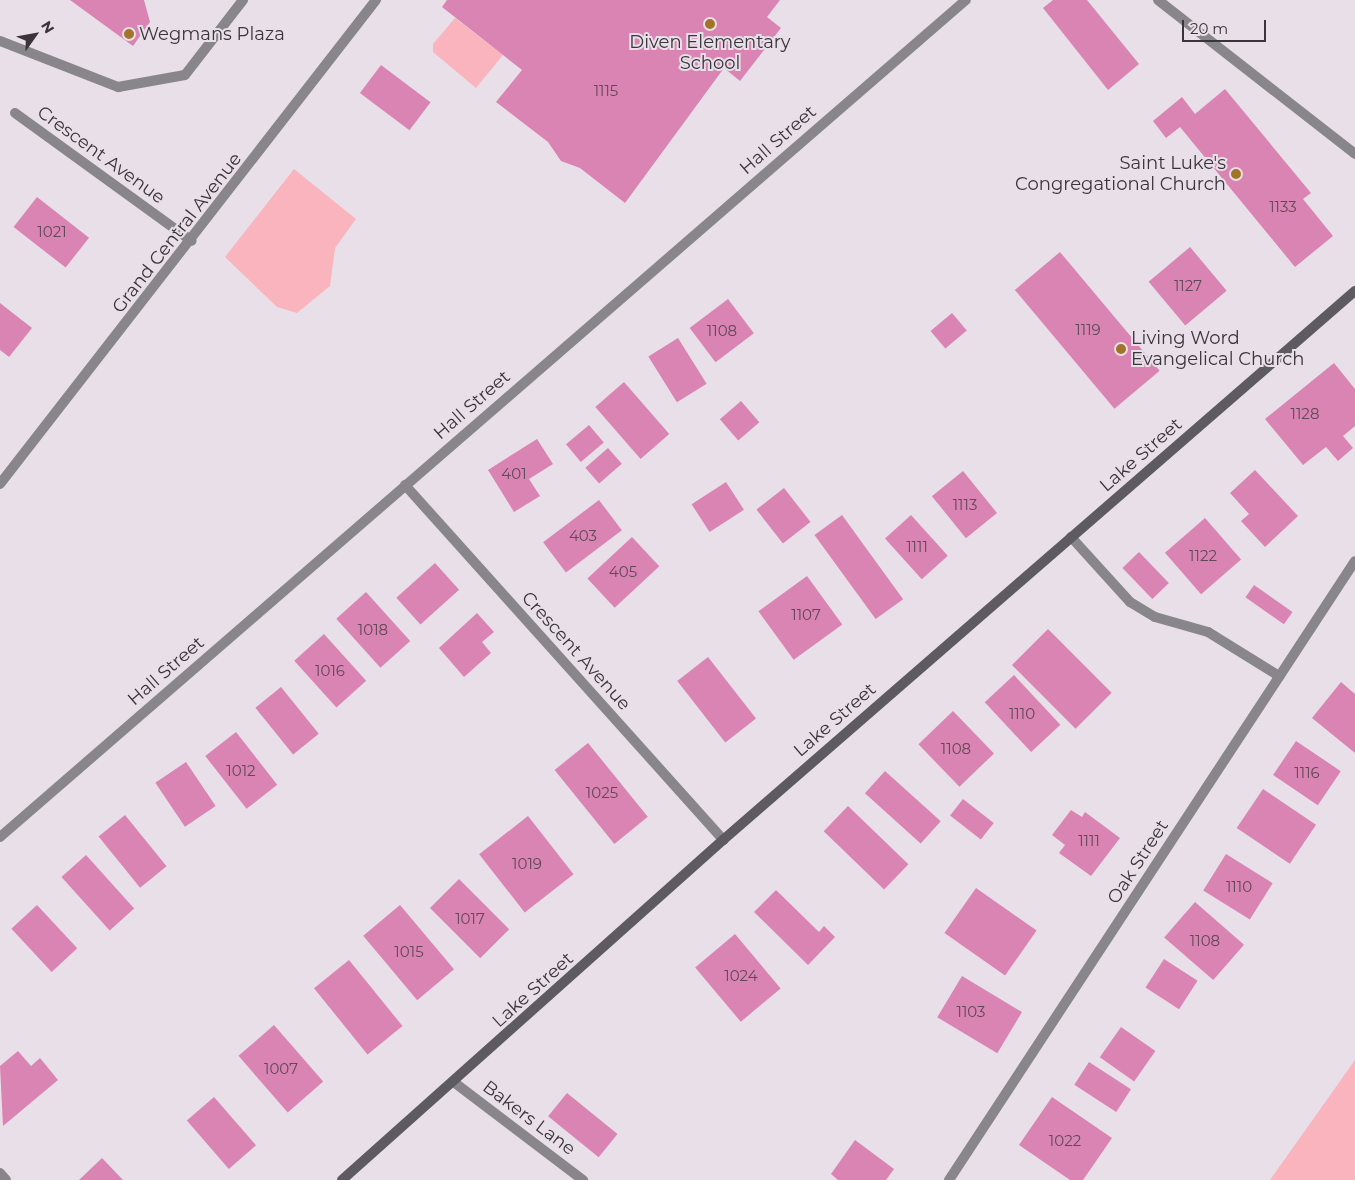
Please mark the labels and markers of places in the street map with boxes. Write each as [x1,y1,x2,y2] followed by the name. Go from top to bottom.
[704,18,716,30] marker: Diven Elementary School
[139,23,285,45] place label: Wegmans Plaza
[123,28,135,40] marker: Wegmans Plaza
[629,32,791,74] place label: Diven Elementary School
[1015,153,1226,195] place label: Saint Luke's Congregational Church
[1230,168,1242,180] marker: Saint Luke's Congregational Church
[1131,328,1304,370] place label: Living Word Evangelical Church
[1115,343,1127,355] marker: Living Word Evangelical Church

